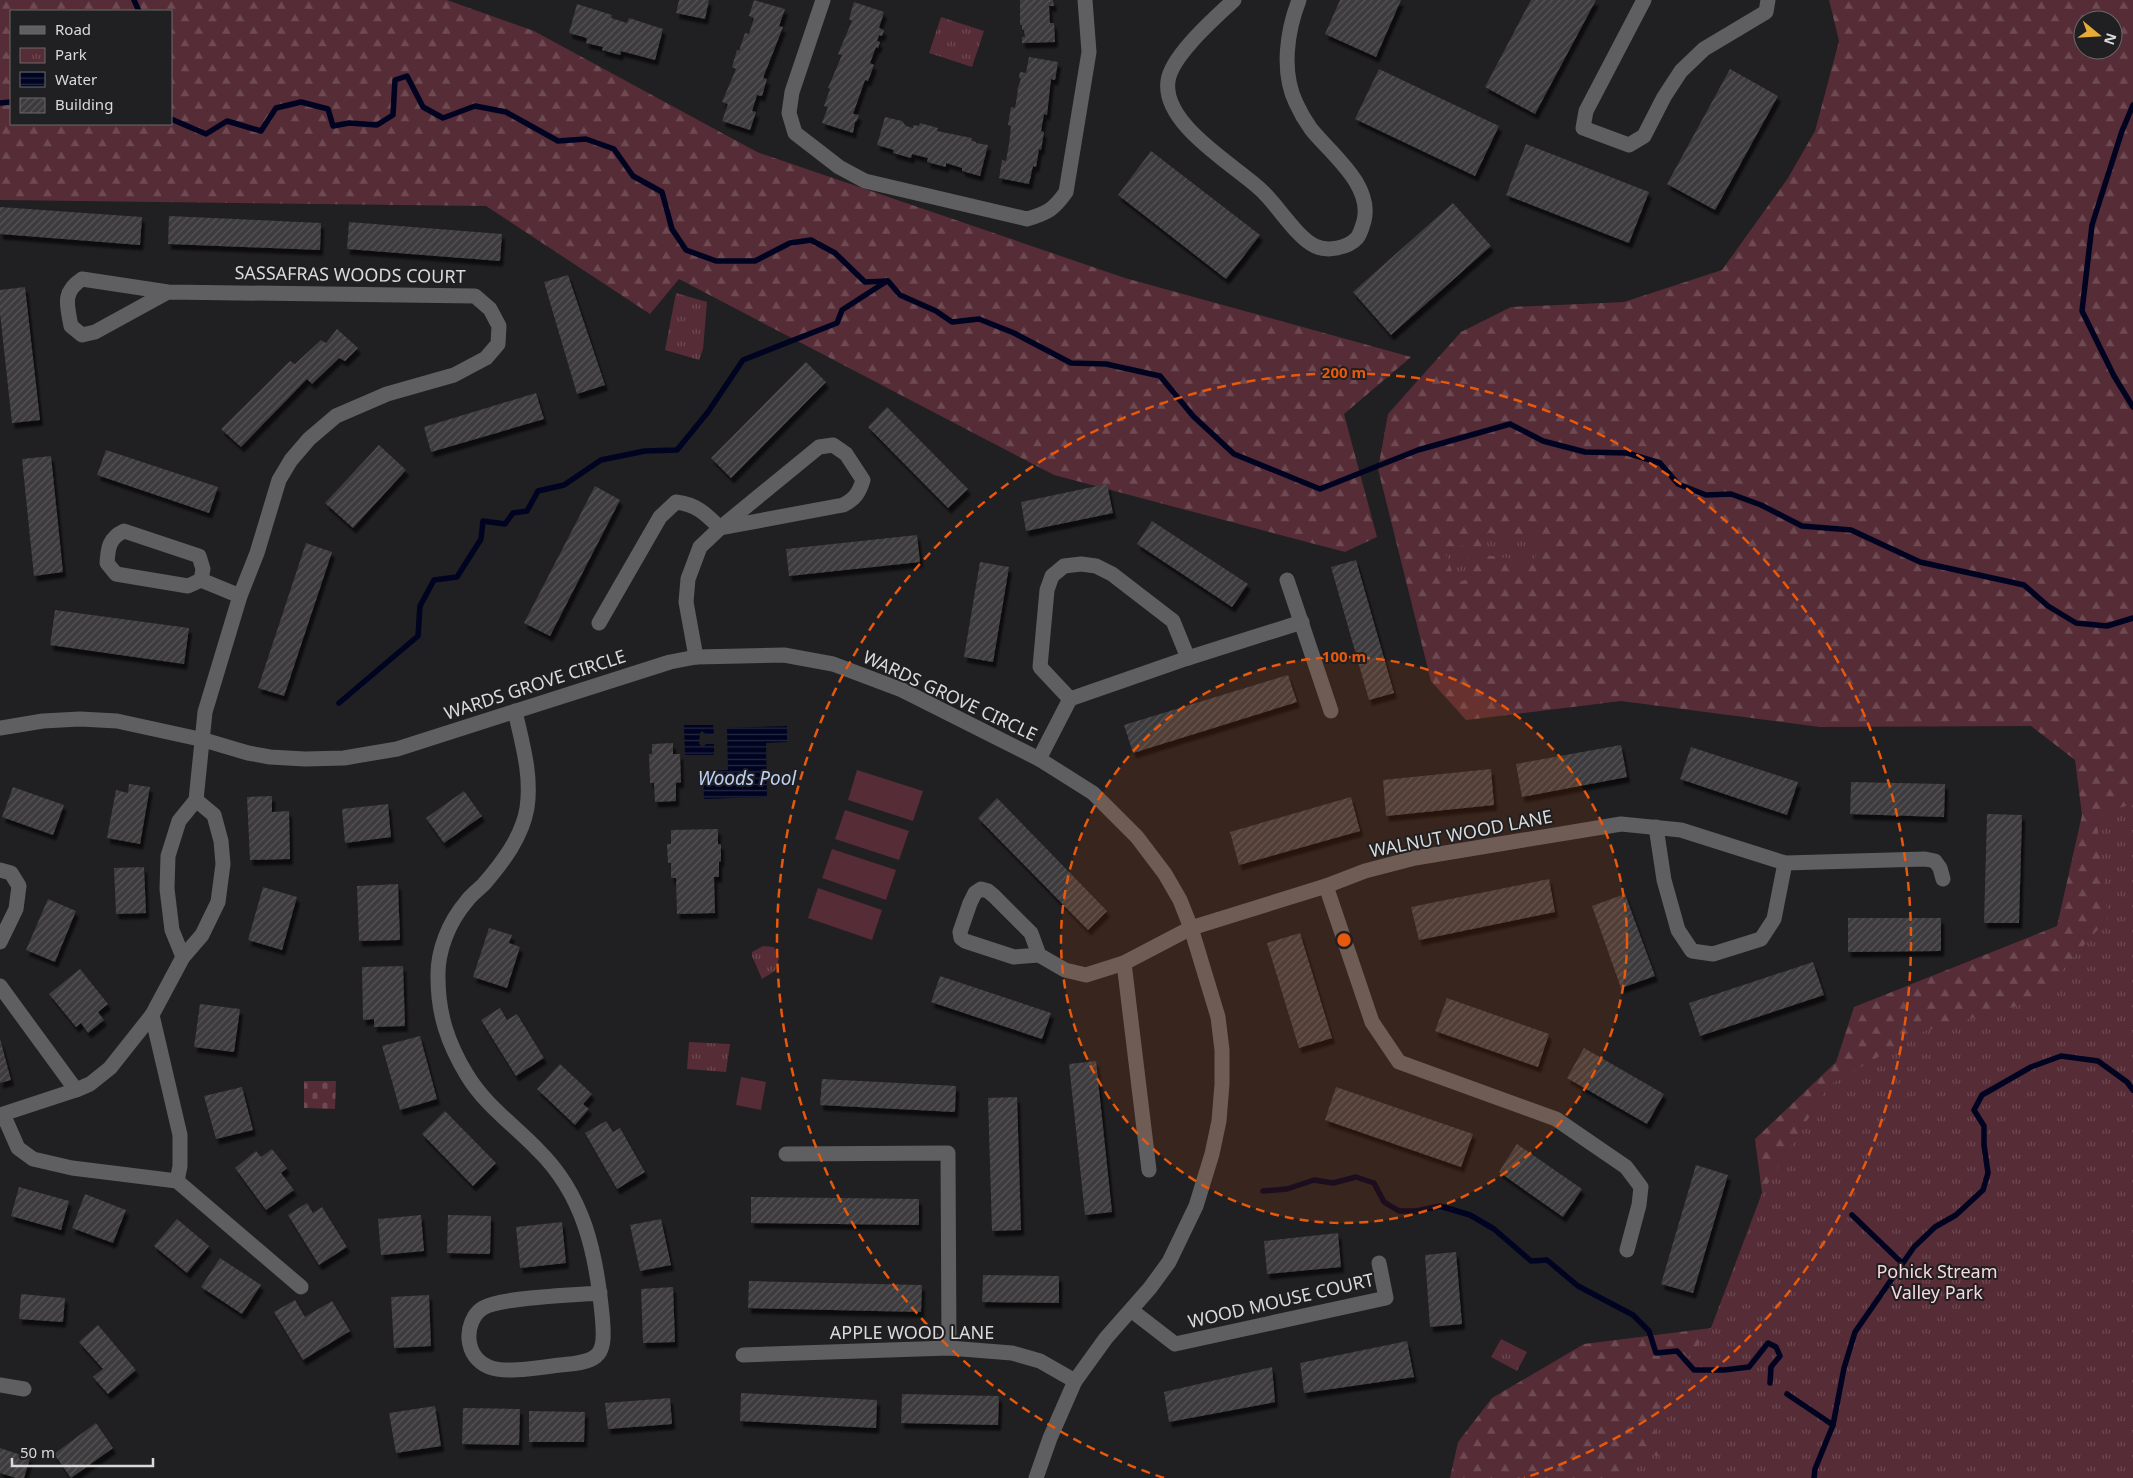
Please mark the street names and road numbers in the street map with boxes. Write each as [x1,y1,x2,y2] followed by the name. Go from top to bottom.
[234,260,466,288] street label: SASSAFRAS WOODS COURT
[441,643,629,725] street label: WARDS GROVE CIRCLE
[859,644,1041,746] street label: WARDS GROVE CIRCLE
[1367,804,1554,863] street label: WALNUT WOOD LANE
[1185,1267,1376,1333] street label: WOOD MOUSE COURT
[830,1320,994,1344] street label: APPLE WOOD LANE

